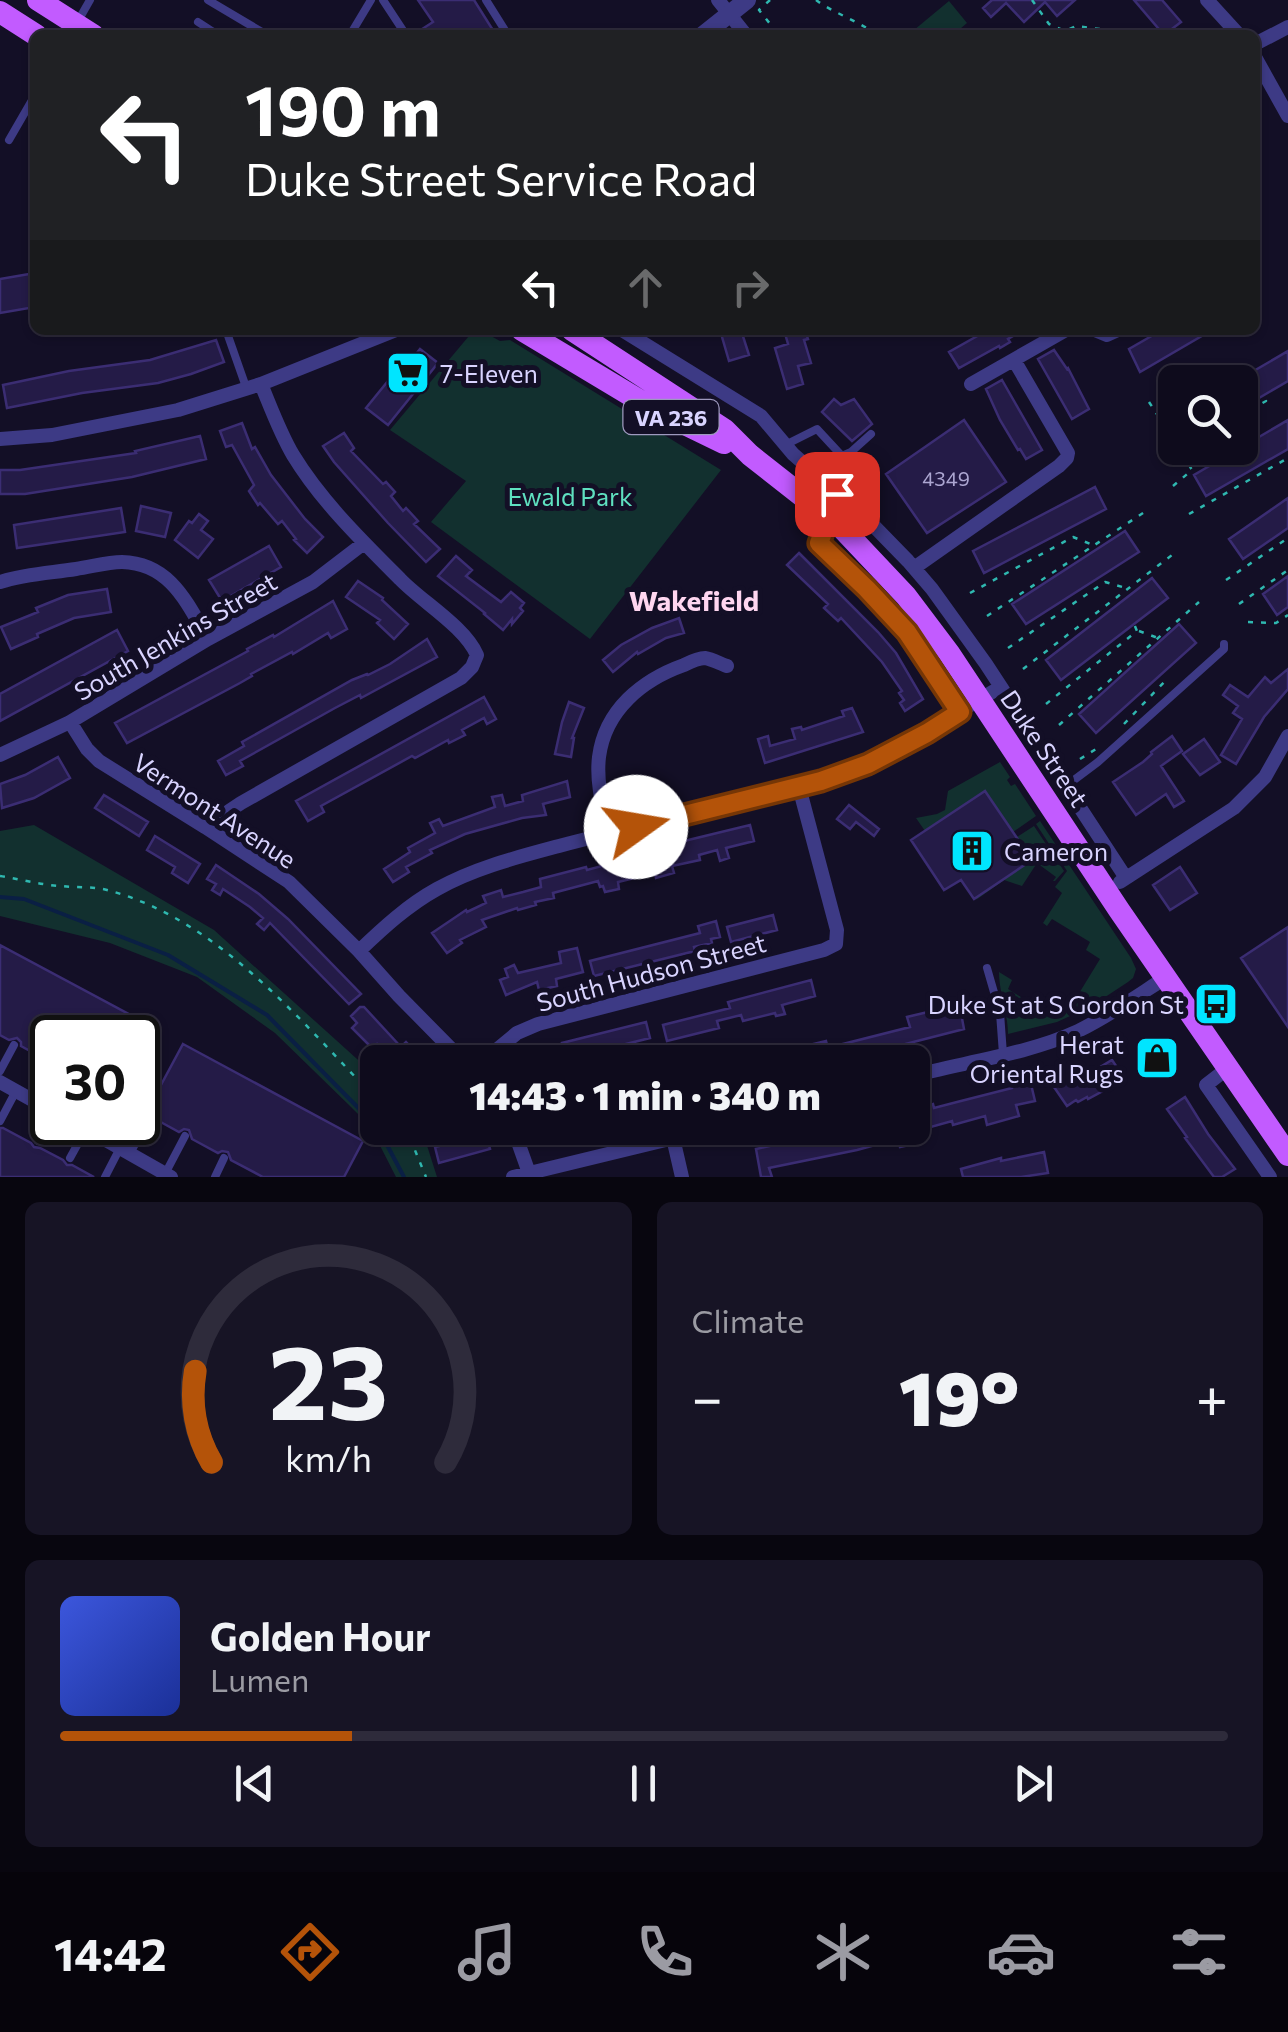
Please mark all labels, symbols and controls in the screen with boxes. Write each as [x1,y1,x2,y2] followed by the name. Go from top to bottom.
[245,65,441,150] text: 190 m
[80,70,210,200] icon: left
[245,150,757,205] text: Duke Street Service Road
[513,260,568,315] icon: left
[618,260,673,315] icon: ahead
[723,260,778,315] icon: right
[385,350,431,396] supermarket icon: 7-Eleven
[440,358,538,388] place label: 7-Eleven
[1158,365,1258,465] map controls
[1158,365,1258,465] button: search
[624,400,718,434] road number: VA 236
[795,452,880,537] pin
[922,466,970,490] house number: 4349
[810,467,865,522] icon: arrive
[507,481,633,511] park label: Ewald Park
[68,566,282,706] street label: South Jenkins Street
[629,583,759,617] district label: Wakefield
[995,684,1095,812] street label: Duke Street
[128,746,302,874] street label: Vermont Avenue
[584,775,688,879] position arrow
[949,828,995,874] building icon: Cameron
[1004,836,1108,866] place label: Cameron
[533,927,769,1017] street label: South Hudson Street
[1193,981,1239,1027] bus stop icon: Duke St at S Gordon St
[928,989,1184,1019] place label: Duke St at S Gordon St
[30,1015,160,1145] speed limit sign: 30
[970,1029,1124,1088] place label: Herat Oriental Rugs
[1134,1035,1180,1081] shop icon: Herat Oriental Rugs
[469,1071,821,1118] text: 14:43 · 1 min · 340 m
[692,1300,804,1340] text: Climate
[268,1314,388,1441] text: 23
[899,1350,1019,1441] text: 19°
[692,1362,723,1429] text: −
[1196,1362,1228,1429] text: +
[285,1436,372,1479] text: km/h
[210,1612,431,1659] text: Golden Hour
[210,1659,309,1699] text: Lumen
[227,1756,282,1811] icon: previous
[616,1756,671,1811] icon: pause
[1006,1756,1061,1811] icon: next
[275,1917,345,1987] icon: directions
[452,1917,522,1987] icon: music
[630,1917,700,1987] icon: phone
[808,1917,878,1987] icon: climate
[986,1917,1056,1987] icon: car
[1164,1917,1234,1987] icon: filters
[54,1925,167,1980] text: 14:42

